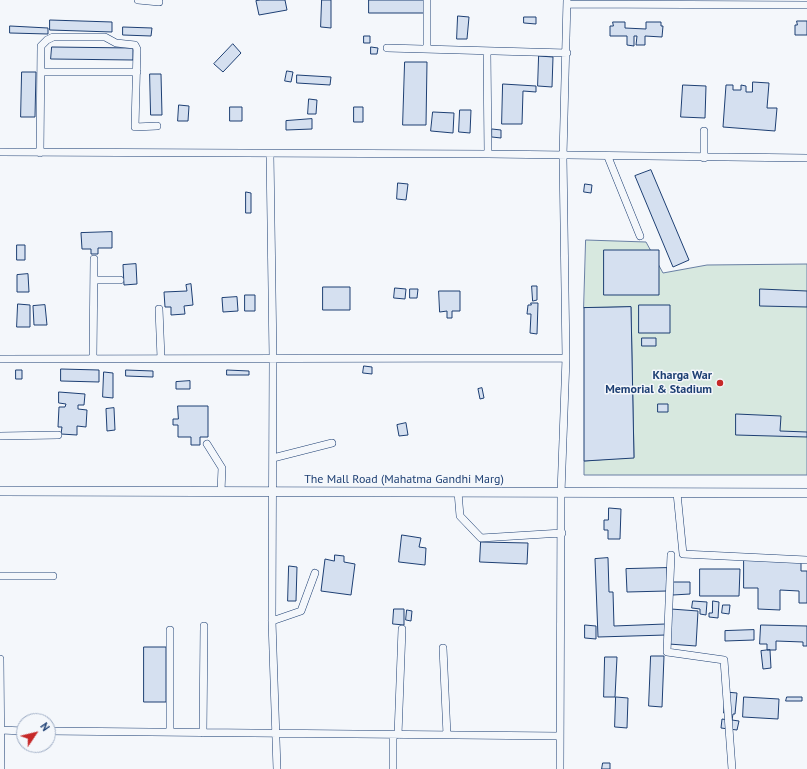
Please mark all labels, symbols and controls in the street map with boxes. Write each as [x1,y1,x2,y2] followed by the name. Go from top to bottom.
[605,369,712,397] place label: Kharga War Memorial & Stadium
[715,378,725,388] marker: Kharga War Memorial & Stadium
[304,473,504,487] street label: The Mall Road (Mahatma Gandhi Marg)
[16,713,56,753] north arrow
[37,720,53,734] text: N

